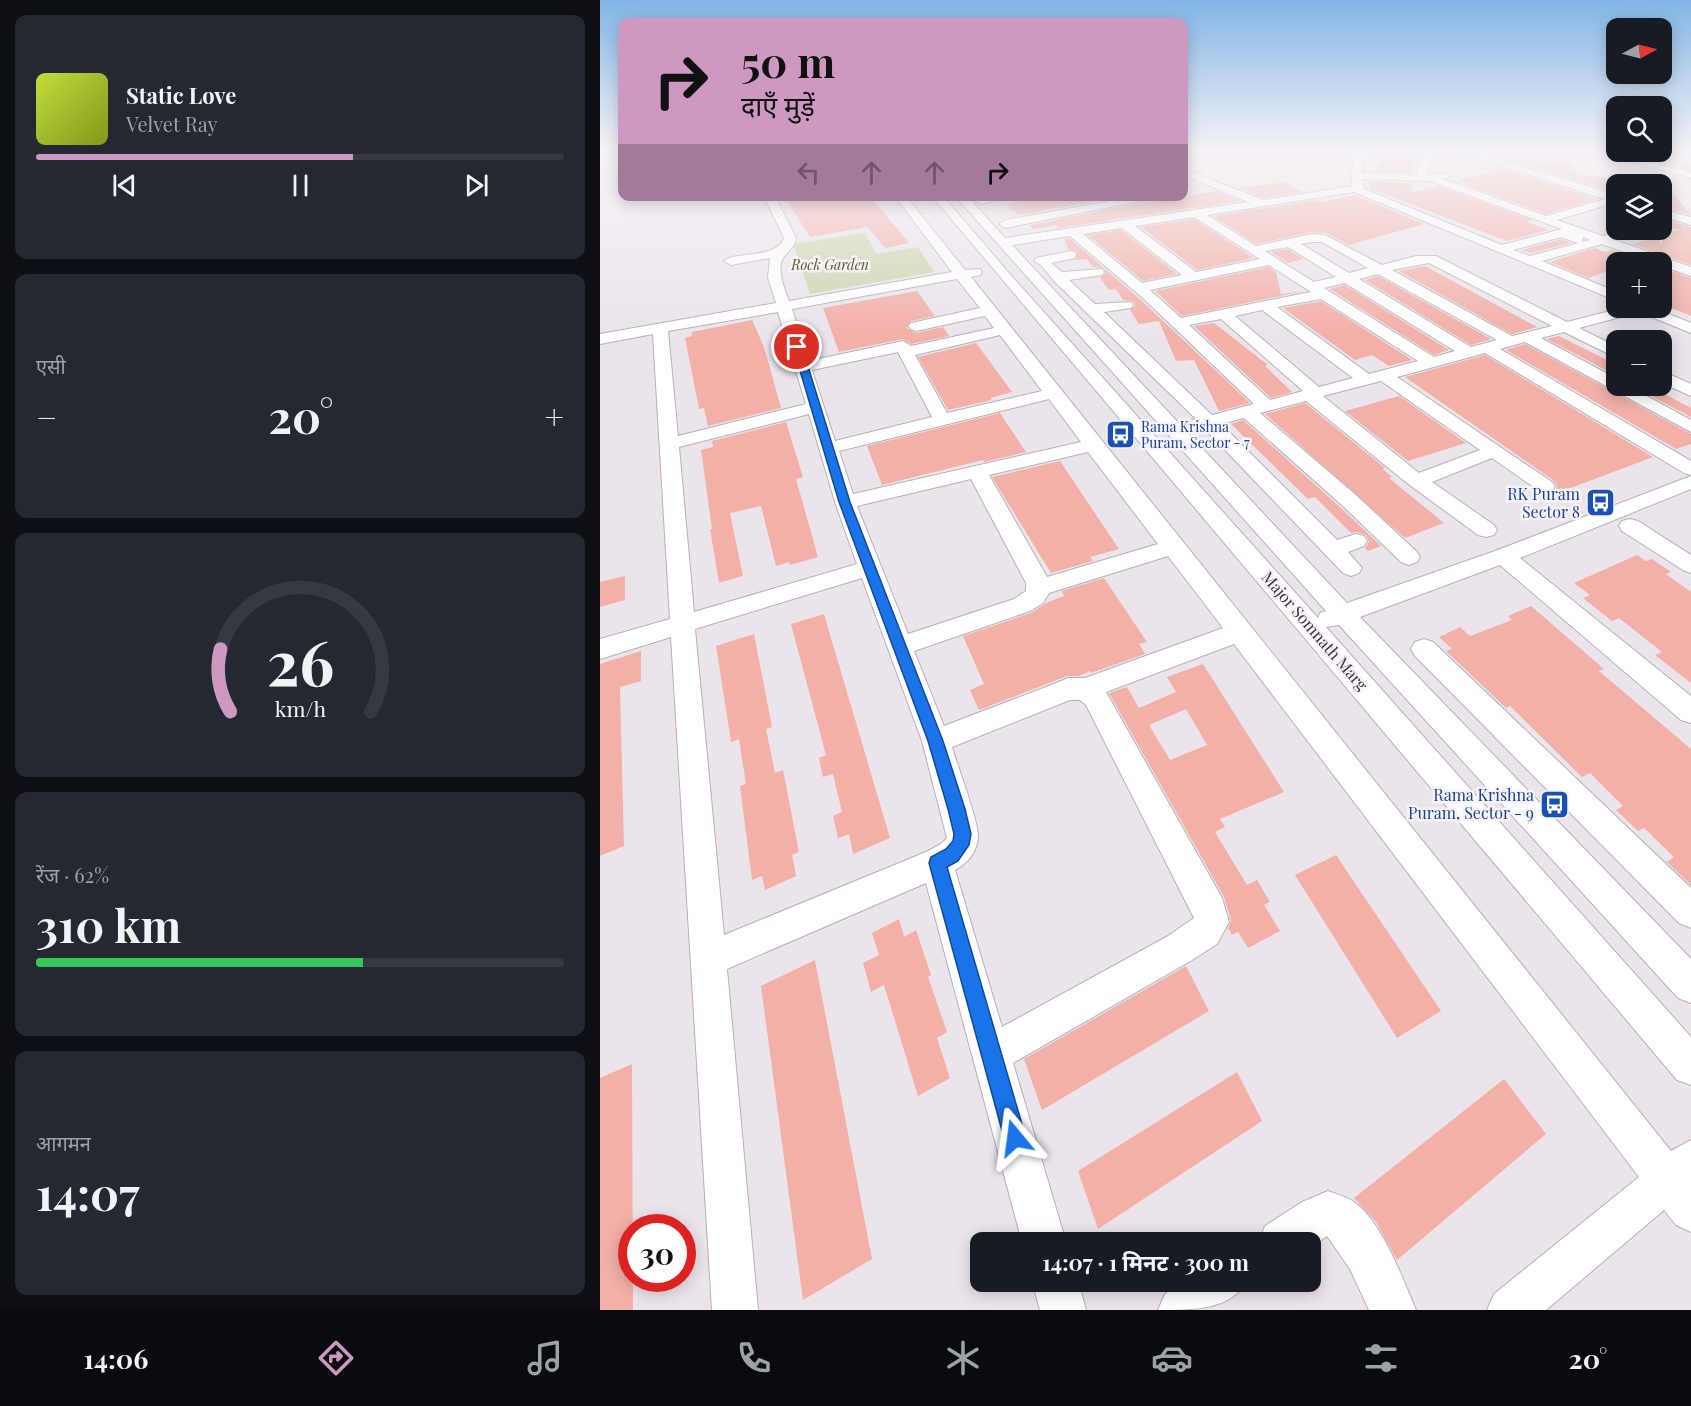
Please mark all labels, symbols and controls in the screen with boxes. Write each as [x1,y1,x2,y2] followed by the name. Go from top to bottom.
[1606,18,1672,84] north arrow
[1606,18,1672,396] map controls
[741,33,835,89] text: 50 m
[642,42,720,120] icon: right
[126,80,236,110] text: Static Love
[741,87,815,123] text: दाएँ मुड़ें
[1606,96,1672,162] button: search
[126,110,218,137] text: Velvet Ray
[792,156,825,189] icon: left
[855,156,888,189] icon: ahead
[918,156,951,189] icon: ahead
[981,156,1014,189] icon: right
[108,169,141,202] icon: previous
[284,169,317,202] icon: pause
[460,169,493,202] icon: next
[1606,174,1672,240] button: layers
[1606,252,1672,318] button: +
[790,255,869,274] park label: Rock Garden
[771,321,822,372] pin
[780,330,813,363] icon: arrive
[1606,330,1672,396] button: −
[36,352,66,379] text: एसी
[269,385,333,445] text: 20°
[36,394,57,438] text: −
[545,394,564,438] text: +
[1141,417,1250,452] place label: Rama Krishna Puram, Sector - 7
[1104,419,1136,451] bus stop icon: Rama Krishna Puram, Sector - 7
[1507,483,1580,522] place label: RK Puram Sector 8
[1585,487,1617,519] bus stop icon: RK Puram Sector 8
[1258,567,1373,695] street label: Major Somnath Marg
[266,618,334,702] text: 26
[274,694,326,722] text: km/h
[1408,784,1534,823] place label: Rama Krishna Puram, Sector - 9
[1539,788,1571,820] bus stop icon: Rama Krishna Puram, Sector - 9
[36,861,109,888] text: रेंज · 62%
[36,894,181,954] text: 310 km
[983,1106,1047,1170] position arrow
[36,1129,91,1156] text: आगमन
[36,1162,140,1222] text: 14:07
[618,1214,696,1292] speed limit sign: 30
[1042,1247,1249,1277] text: 14:07 · 1 मिनट · 300 m
[315,1337,357,1379] icon: directions
[524,1337,566,1379] icon: music
[733,1337,775,1379] icon: phone
[942,1337,984,1379] icon: climate
[1151,1337,1193,1379] icon: car
[1360,1337,1402,1379] icon: filters
[83,1340,148,1376] text: 14:06
[1569,1340,1607,1376] text: 20°

